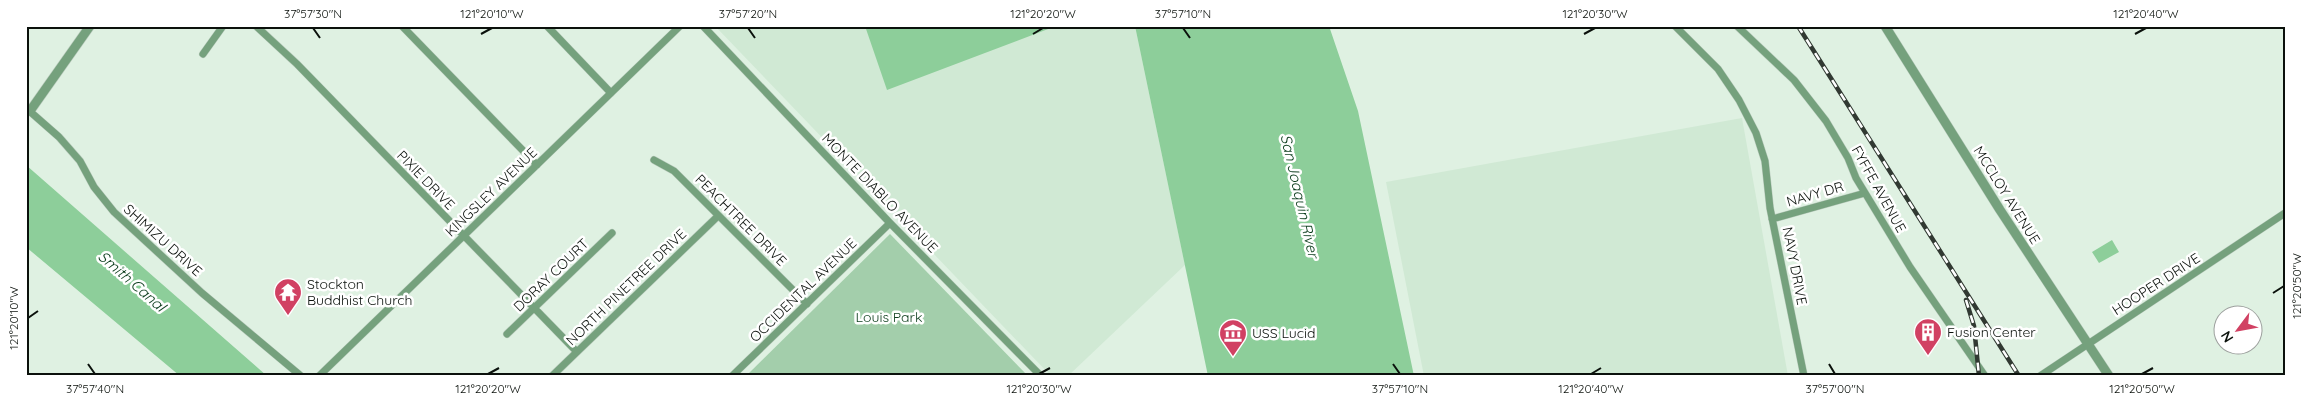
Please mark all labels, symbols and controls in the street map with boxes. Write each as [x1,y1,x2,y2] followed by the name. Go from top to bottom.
[284,6,342,21] text: 37°57'30"N
[460,6,524,21] text: 121°20'10"W
[719,6,777,21] text: 37°57'20"N
[1010,6,1076,21] text: 121°20'20"W
[1155,6,1211,21] text: 37°57'10"N
[1562,6,1628,21] text: 121°20'30"W
[2113,6,2179,21] text: 121°20'40"W
[818,129,942,257] street label: MONTE DIABLO AVENUE
[1277,132,1324,262] water label: San Joaquin River
[1848,142,1910,236] street label: FYFFE AVENUE
[441,143,541,240] street label: KINGSLEY AVENUE
[1970,143,2044,247] street label: MCCLOY AVENUE
[393,146,459,214] street label: PIXIE DRIVE
[691,170,791,270] street label: PEACHTREE DRIVE
[1784,177,1846,211] street label: NAVY DR
[120,200,206,280] street label: SHIMIZU DRIVE
[562,225,690,349] street label: NORTH PINETREE DRIVE
[1779,225,1811,307] street label: NAVY DRIVE
[746,234,860,346] street label: OCCIDENTAL AVENUE
[510,235,592,315] street label: DORAY COURT
[94,247,171,316] water label: Smith Canal
[2109,249,2203,319] street label: HOOPER DRIVE
[2289,253,2304,319] text: 121°20'50"W
[307,275,412,309] place label: Stockton Buddhist Church
[273,277,303,316] temple icon: Stockton Buddhist Church
[6,286,21,350] text: 121°20'10"W
[2214,304,2264,354] north arrow
[856,308,922,326] park label: Louis Park
[1913,317,1943,356] building icon: Fusion Center
[1218,318,1248,357] museum icon: USS Lucid
[1947,323,2036,341] place label: Fusion Center
[1252,324,1316,342] place label: USS Lucid
[2217,328,2237,346] text: N
[66,381,124,396] text: 37°57'40"N
[455,381,521,396] text: 121°20'20"W
[1006,381,1072,396] text: 121°20'30"W
[1372,381,1428,396] text: 37°57'10"N
[1558,381,1624,396] text: 121°20'40"W
[1805,381,1865,396] text: 37°57'00"N
[2109,381,2175,396] text: 121°20'50"W

